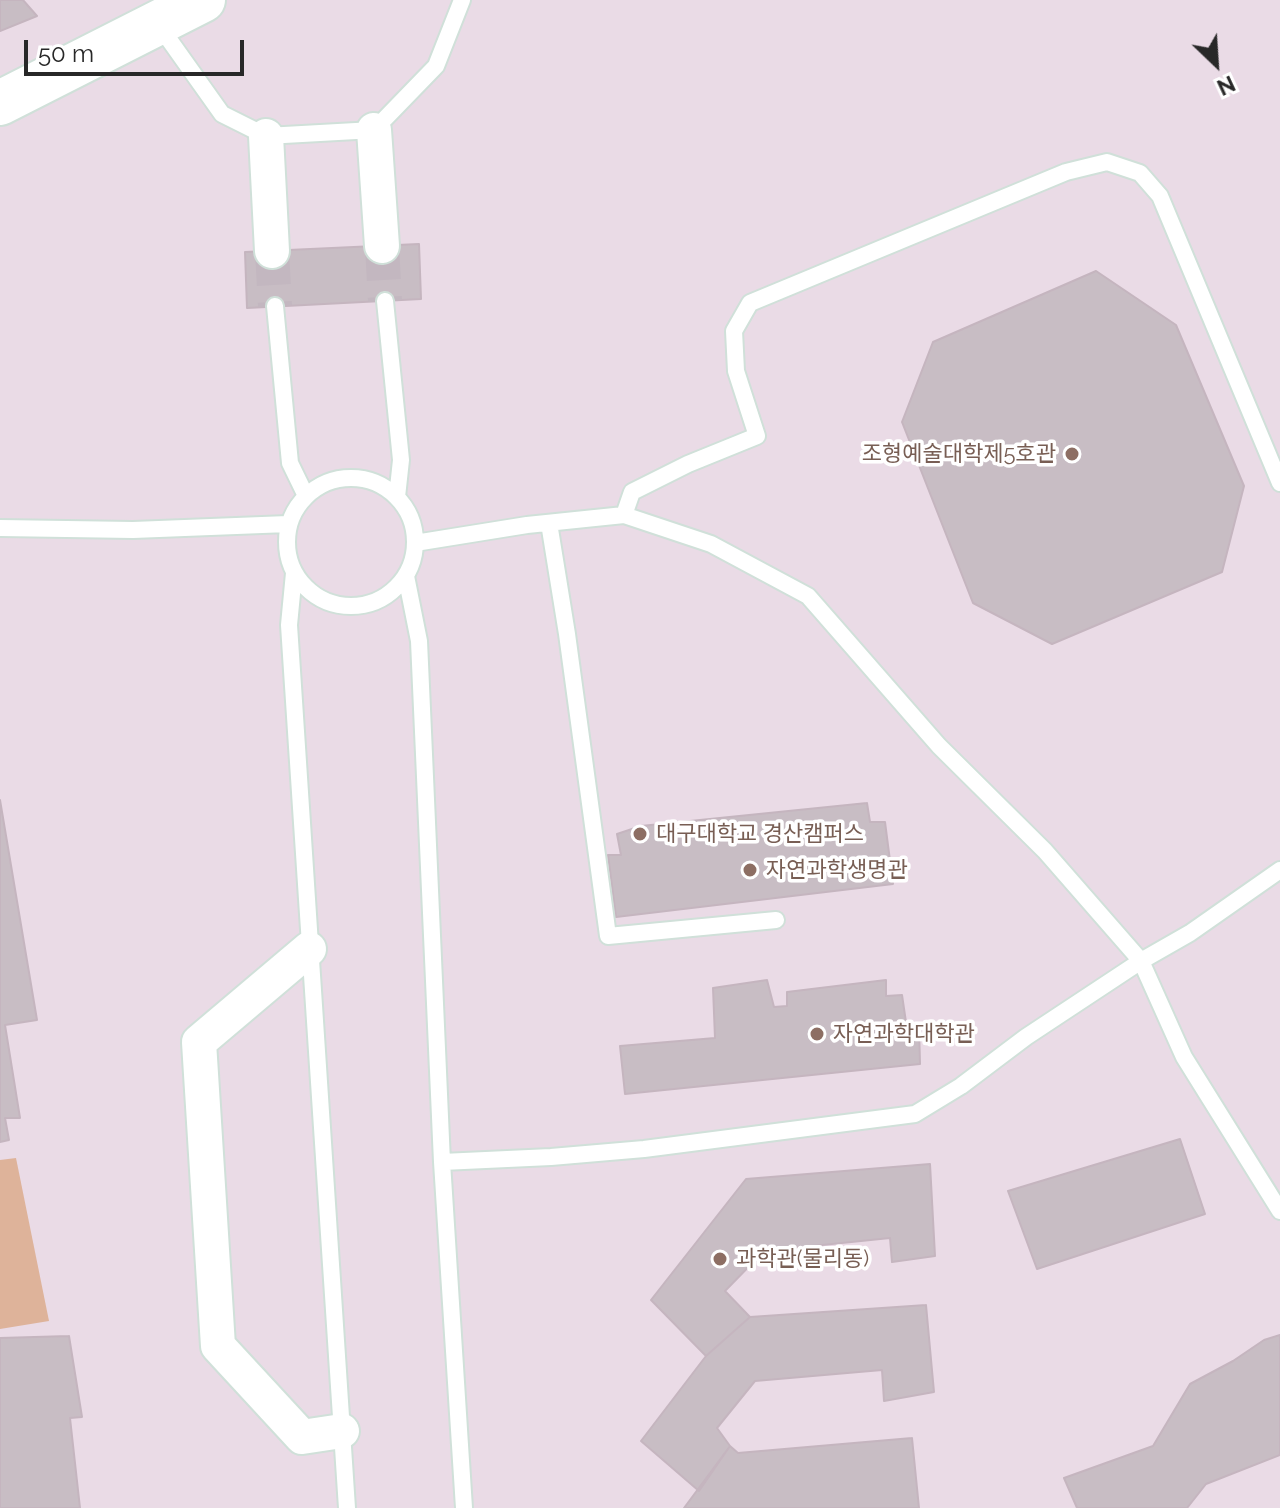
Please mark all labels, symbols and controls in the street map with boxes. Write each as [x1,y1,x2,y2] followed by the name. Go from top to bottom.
[28,24,248,74] scale bar
[1176,24,1256,104] north arrow
[38,39,94,68] text: 50 m
[1213,70,1239,101] text: N
[862,441,1056,467] place label: 조형예술대학제5호관
[1063,445,1081,463] marker: 조형예술대학제5호관
[656,821,864,847] place label: 대구대학교 경산캠퍼스
[631,825,649,843] marker: 대구대학교 경산캠퍼스
[766,857,908,883] place label: 자연과학생명관
[741,861,759,879] marker: 자연과학생명관
[833,1021,975,1047] place label: 자연과학대학관
[808,1025,826,1043] marker: 자연과학대학관
[736,1246,869,1272] place label: 과학관(물리동)
[711,1250,729,1268] marker: 과학관(물리동)

